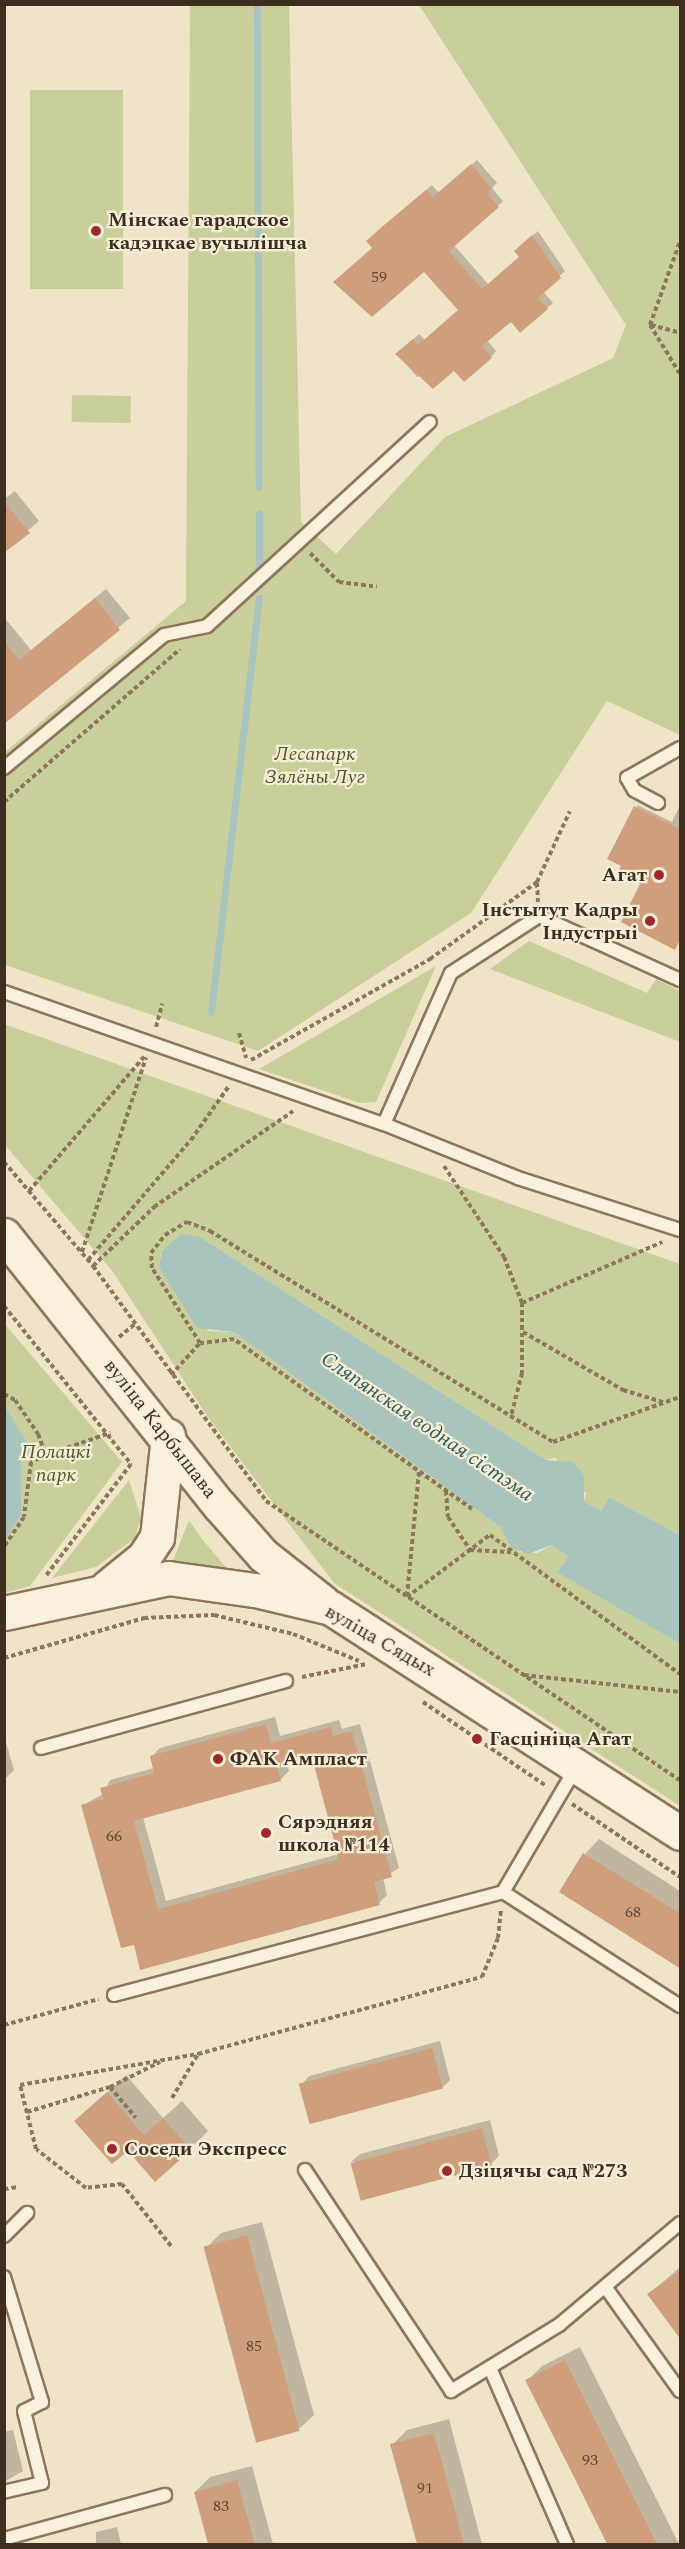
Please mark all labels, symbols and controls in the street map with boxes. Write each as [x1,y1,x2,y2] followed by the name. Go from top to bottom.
[108,208,307,255] place label: Мінскае гарадское кадэцкае вучылішча
[89,224,103,238] marker: Мінскае гарадское кадэцкае вучылішча
[371,267,387,287] house number: 59
[265,743,365,790] park label: Лесапарк Зялёны Луг
[602,863,647,887] place label: Агат
[652,868,666,882] marker: Агат
[482,898,638,945] place label: Інстытут Кадры Індустрыі
[643,914,657,928] marker: Інстытут Кадры Індустрыі
[316,1346,538,1508] water label: Сляпянская водная сістэма
[98,1355,222,1503] street label: вуліца Карбышава
[21,1440,91,1487] park label: Полацкі парк
[320,1600,440,1682] street label: вуліца Сядых
[489,1727,631,1751] place label: Гасцініца Агат
[470,1732,484,1746] marker: Гасцініца Агат
[230,1747,367,1771] place label: ФАК Ампласт
[211,1752,225,1766] marker: ФАК Ампласт
[278,1810,390,1857] place label: Сярэдняя школа №114
[106,1826,122,1846] house number: 66
[259,1826,273,1840] marker: Сярэдняя школа №114
[625,1902,641,1922] house number: 68
[124,2137,287,2161] place label: Соседи Экспресс
[105,2142,119,2156] marker: Соседи Экспресс
[459,2159,627,2183] place label: Дзіцячы сад №273
[440,2164,454,2178] marker: Дзіцячы сад №273
[246,2336,262,2356] house number: 85
[582,2450,598,2470] house number: 93
[417,2478,433,2498] house number: 91
[213,2496,229,2516] house number: 83

